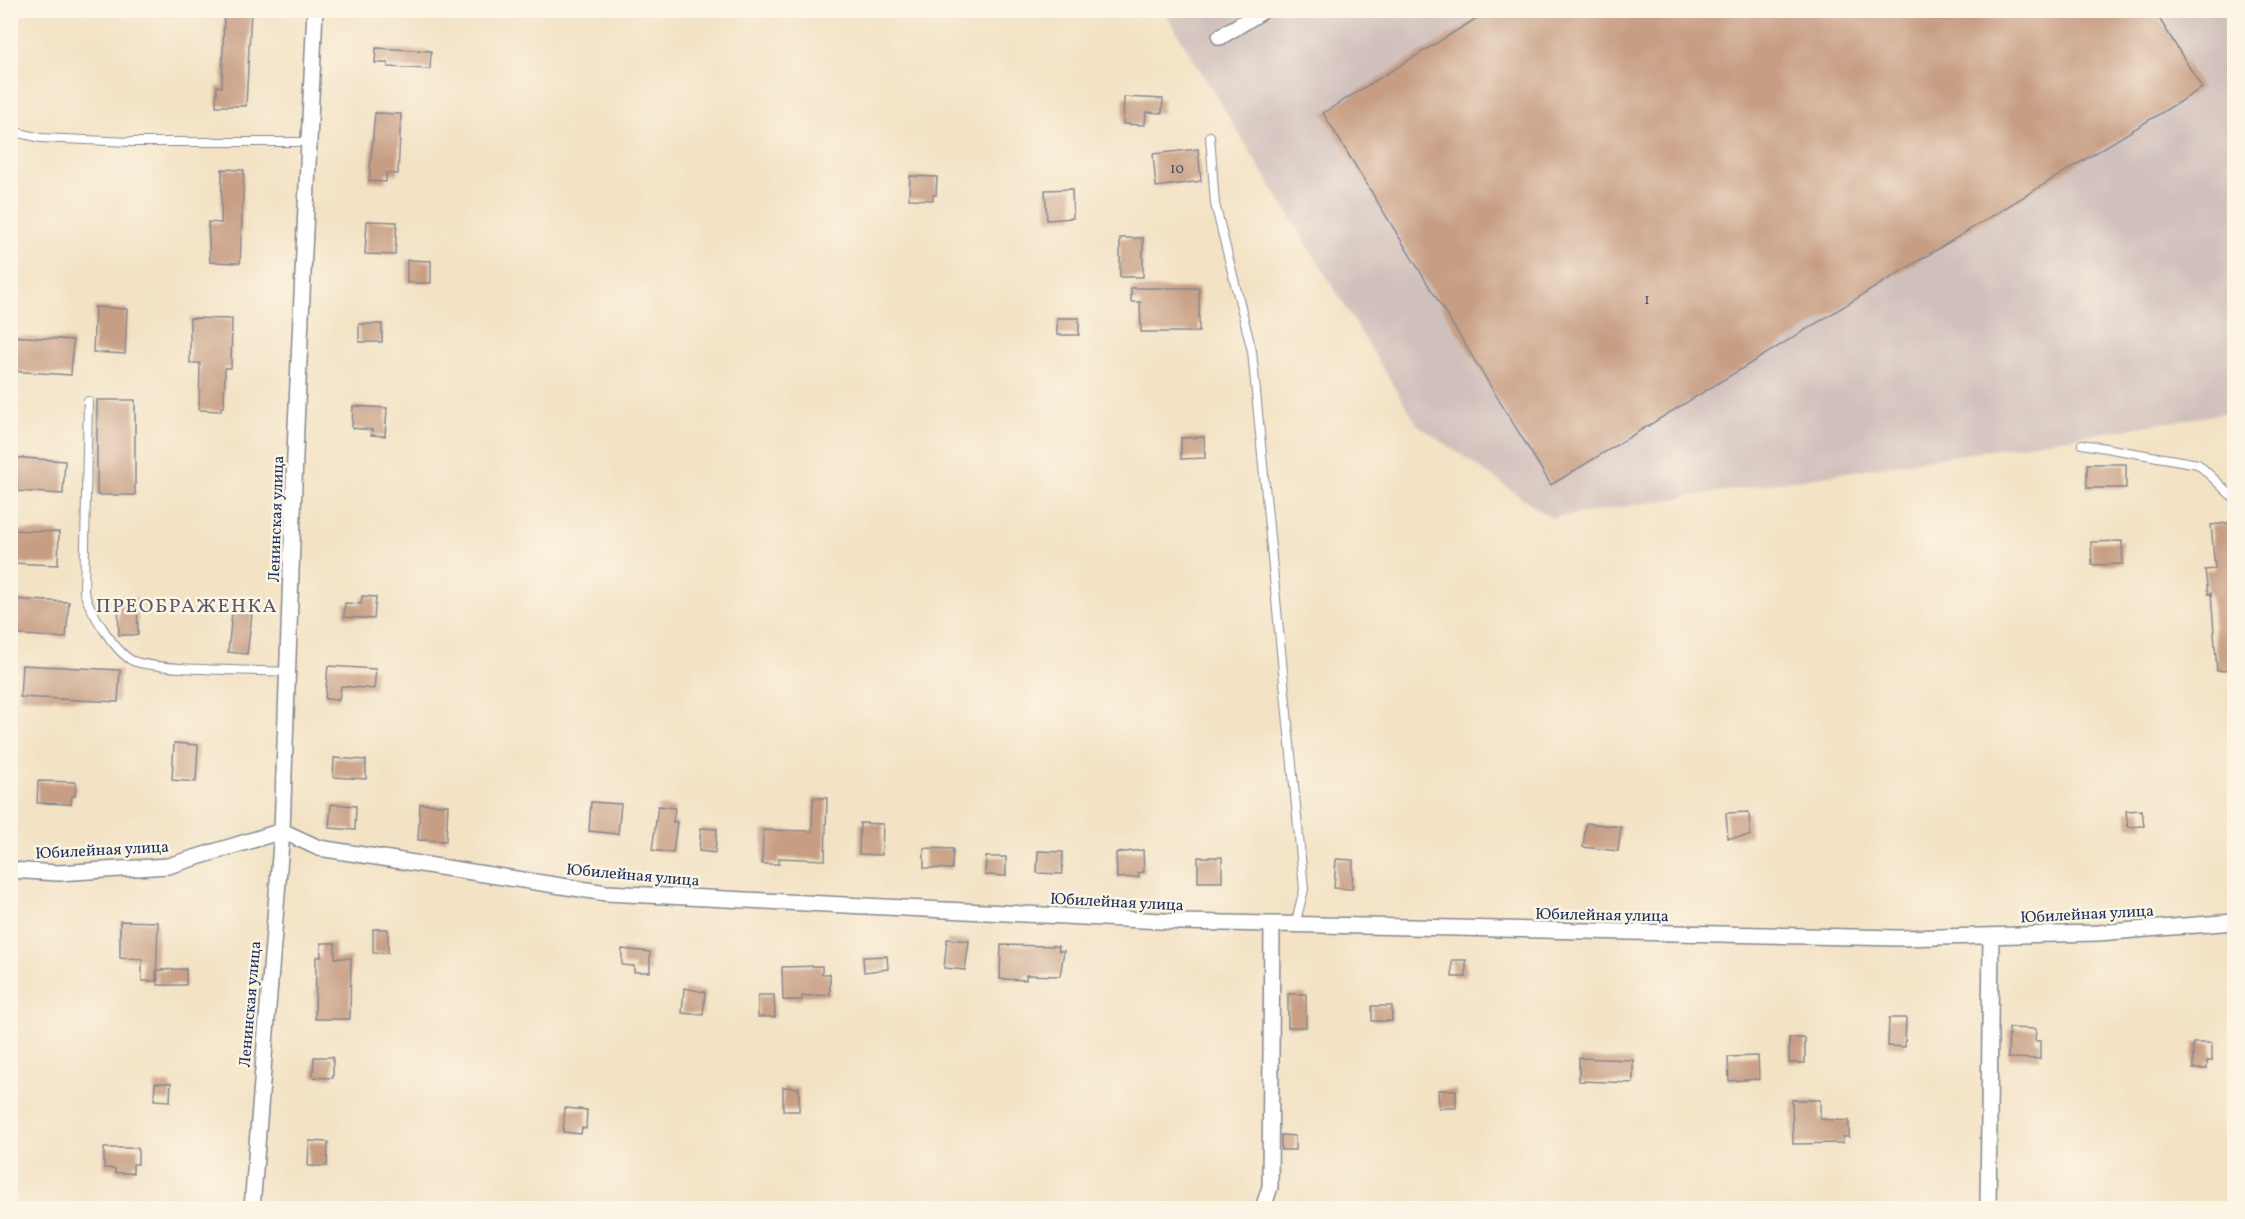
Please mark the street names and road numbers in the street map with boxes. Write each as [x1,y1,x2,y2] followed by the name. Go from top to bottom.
[264,455,290,583] street label: Ленинская улица
[35,837,170,865] street label: Юбилейная улица
[565,859,700,893] street label: Юбилейная улица
[1050,889,1184,917] street label: Юбилейная улица
[2020,901,2155,929] street label: Юбилейная улица
[1535,904,1669,928] street label: Юбилейная улица
[235,940,267,1068] street label: Ленинская улица

